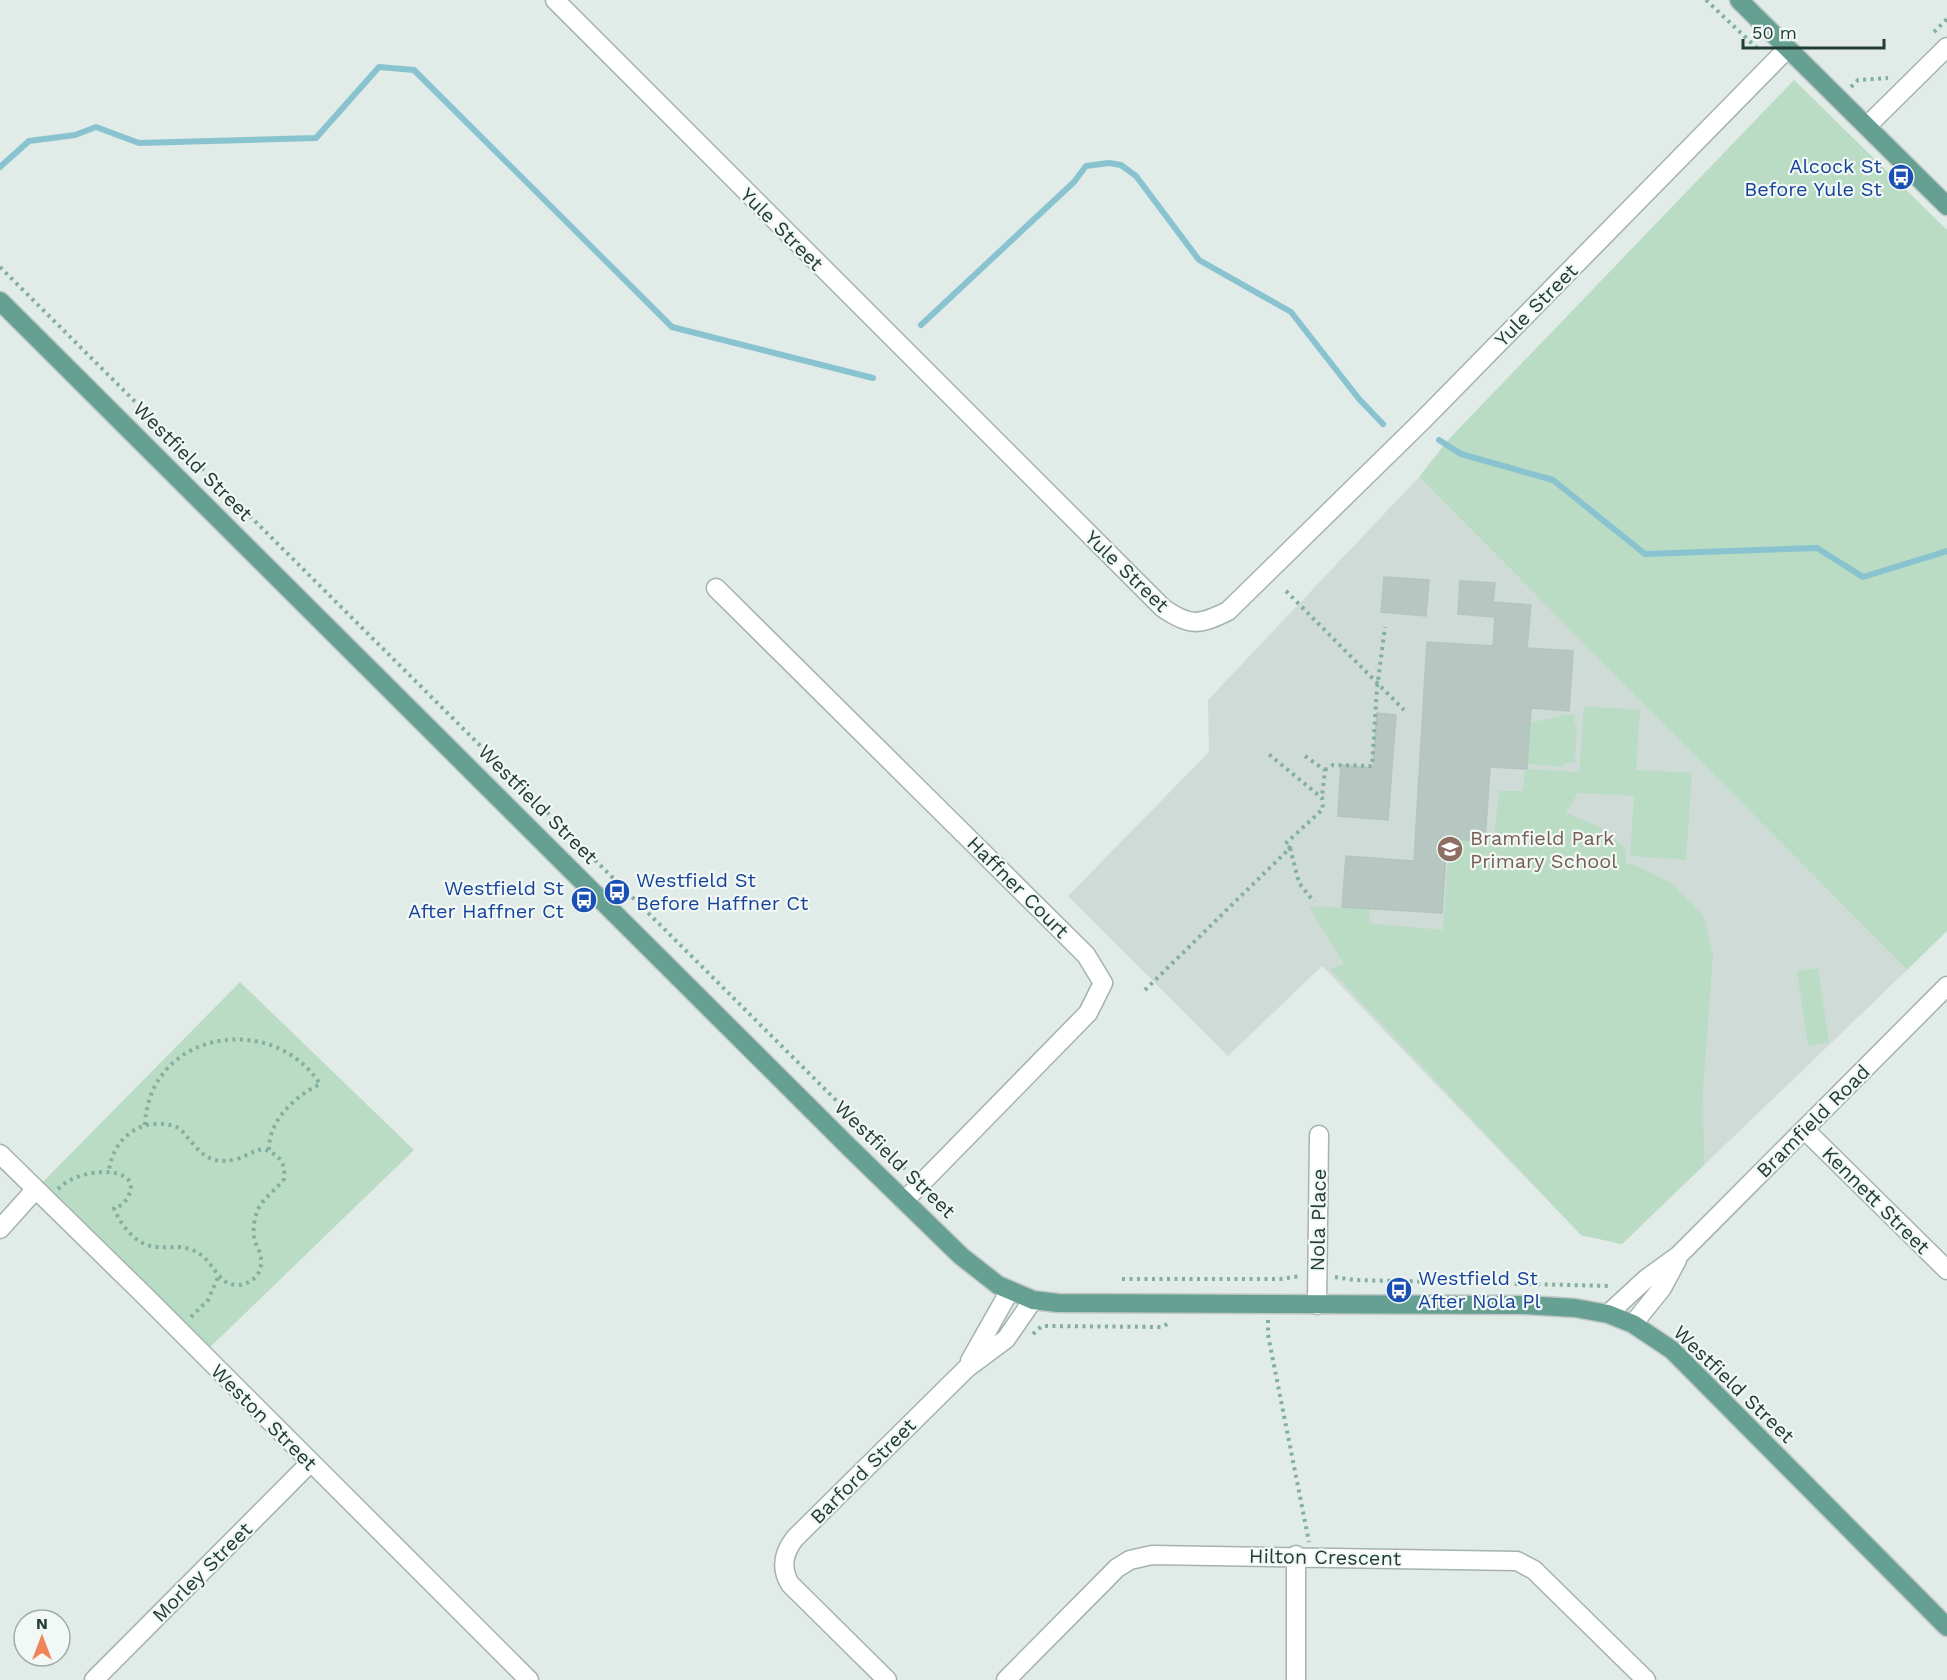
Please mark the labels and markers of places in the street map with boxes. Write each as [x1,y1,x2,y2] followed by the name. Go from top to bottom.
[1744,154,1883,201] place label: Alcock St Before Yule St
[1886,162,1916,192] bus stop icon: Alcock St Before Yule St
[1470,826,1617,873] place label: Bramfield Park Primary School
[1435,834,1465,864] school or university icon: Bramfield Park Primary School
[636,868,809,915] place label: Westfield St Before Haffner Ct
[408,876,565,923] place label: Westfield St After Haffner Ct
[602,877,632,907] bus stop icon: Westfield St Before Haffner Ct
[569,885,599,915] bus stop icon: Westfield St After Haffner Ct
[1418,1266,1541,1313] place label: Westfield St After Nola Pl
[1384,1275,1414,1305] bus stop icon: Westfield St After Nola Pl

